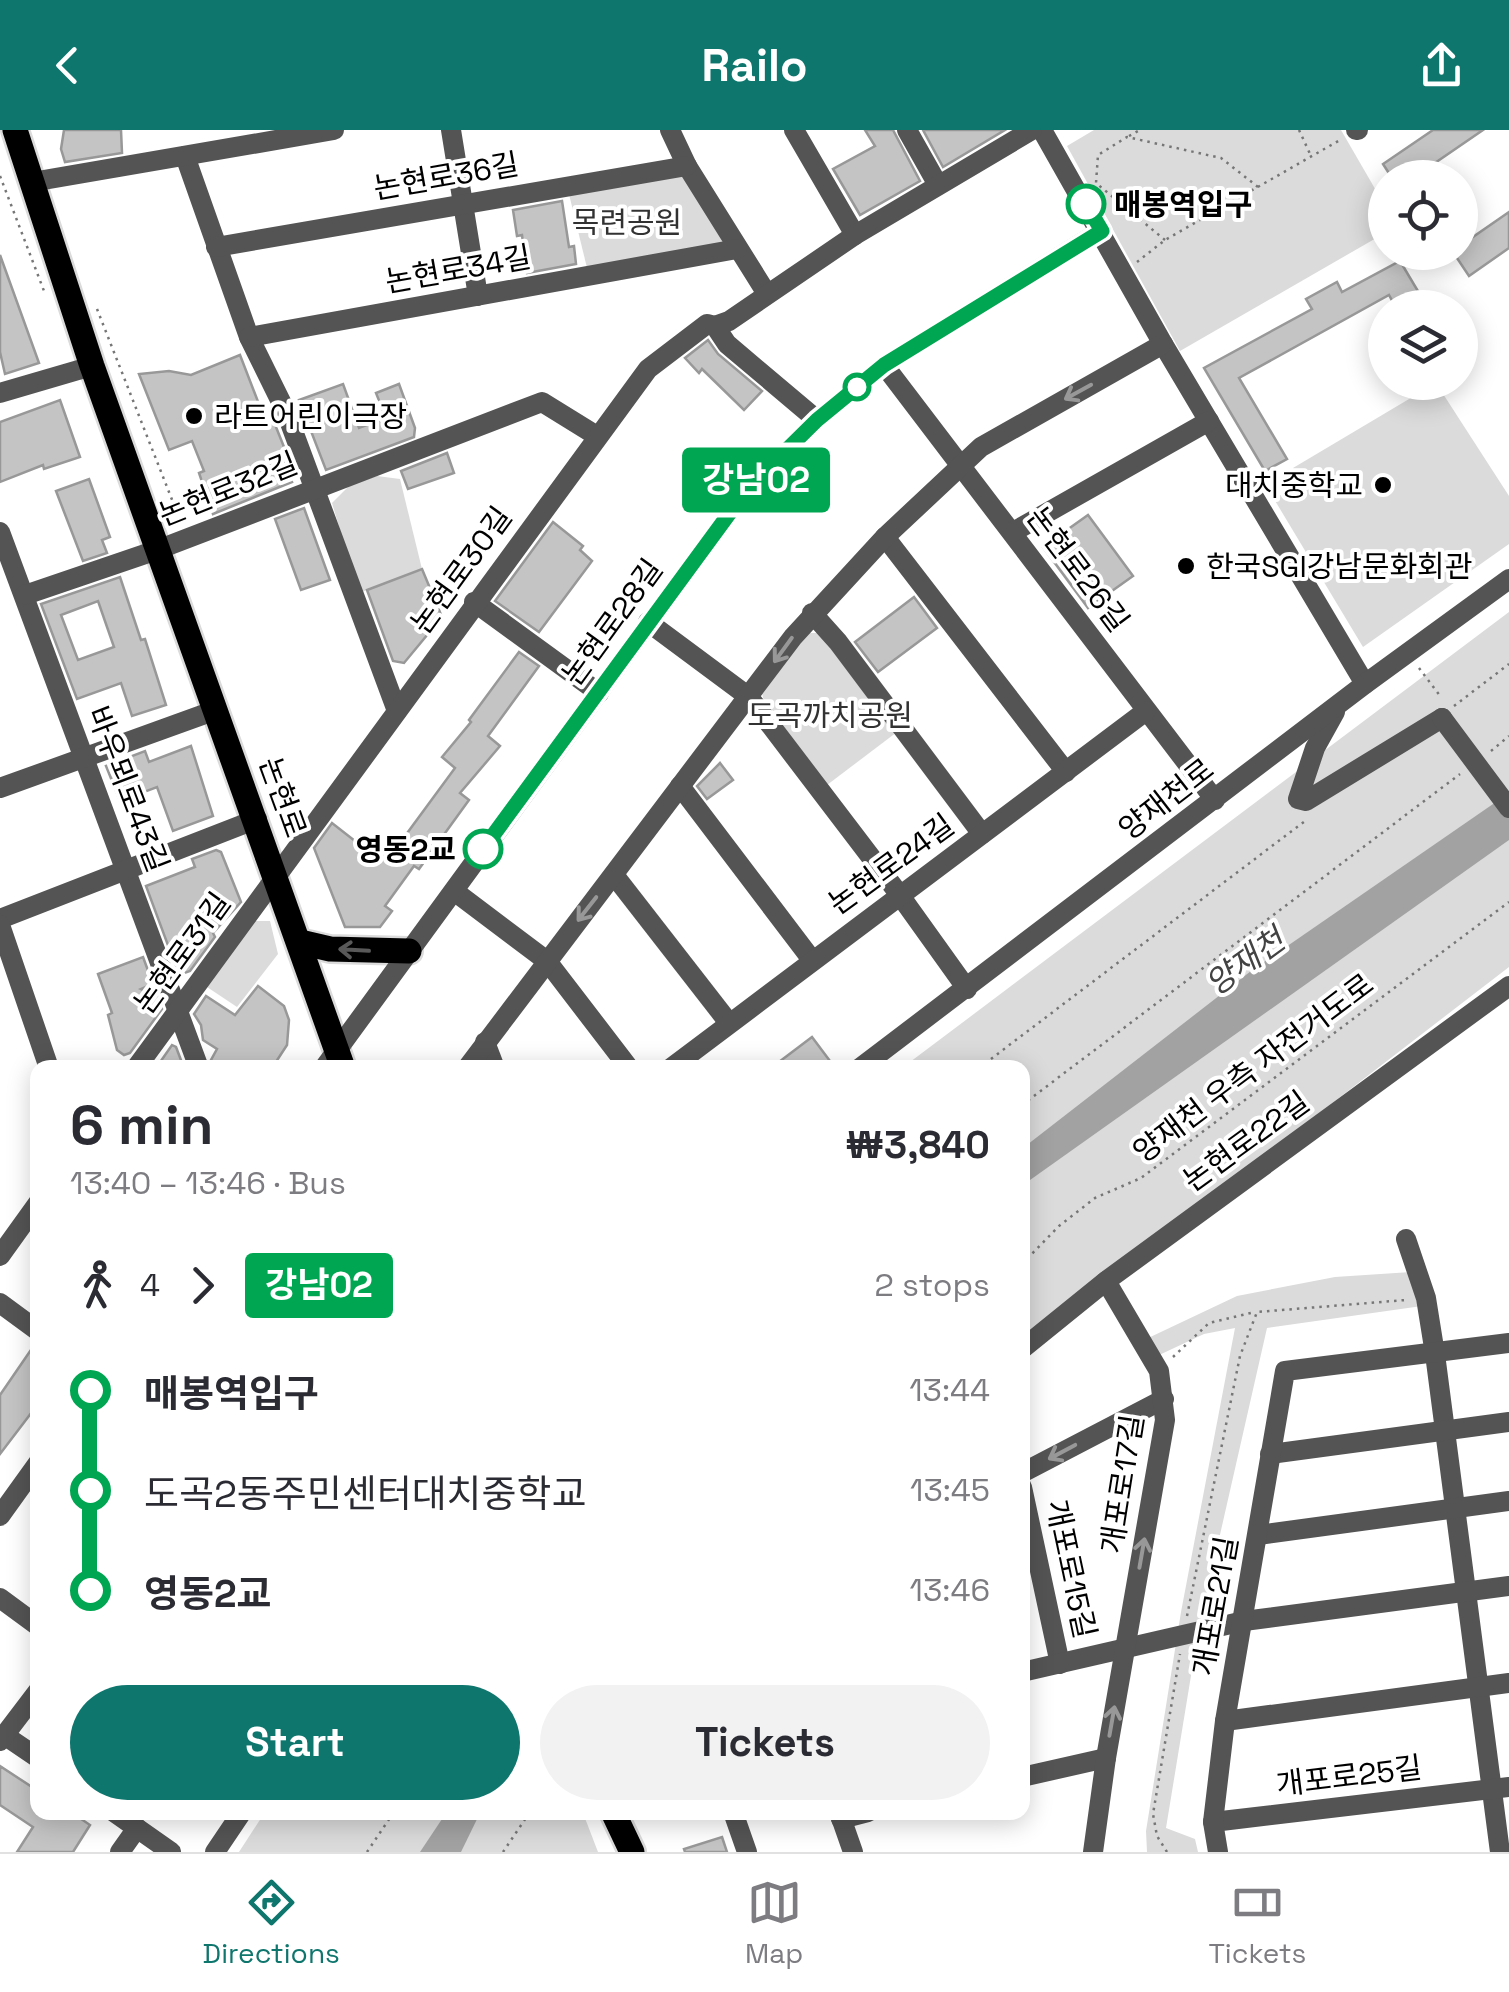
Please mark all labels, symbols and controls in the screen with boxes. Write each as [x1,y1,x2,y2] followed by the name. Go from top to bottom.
[702,37,807,94] text: Railo
[40,38,95,93] icon: back
[1414,38,1469,93] icon: share
[370,144,522,208] street label: 논현로36길
[1368,160,1478,400] map controls
[1368,160,1478,270] button: locate
[1067,185,1105,223] marker: 매봉역입구
[1114,185,1252,224] place label: 매봉역입구
[572,203,682,242] park label: 목련공원
[382,237,534,301] street label: 논현로34길
[1368,290,1478,400] button: layers
[844,374,870,400] unlabelled marker
[1063,383,1093,403] one-way arrow
[214,397,407,436] place label: 라트어린이극장
[183,405,205,427] marker: 라트어린이극장
[153,443,303,535] street label: 논현로32길
[686,448,826,512] line badge: 강남02
[702,458,810,502] text: 강남02
[1225,466,1363,505] place label: 대치중학교
[1372,474,1394,496] marker: 대치중학교
[402,499,520,641] street label: 논현로30길
[1018,499,1138,639] street label: 논현로26길
[1206,547,1472,586] place label: 한국SGI강남문화회관
[553,551,671,693] street label: 논현로28길
[1175,555,1197,577] marker: 한국SGI강남문화회관
[773,636,794,663] one-way arrow
[747,696,913,735] park label: 도곡까치공원
[78,700,178,878] street label: 바우뫼로43길
[1110,750,1222,848] street label: 양재천로
[251,751,315,843] street label: 논현로
[820,805,962,923] street label: 논현로24길
[355,830,456,869] place label: 영동2교
[464,830,502,868] marker: 영동2교
[125,885,239,1021] street label: 논현로31길
[577,896,599,922] one-way arrow
[1198,918,1295,1004] water label: 양재천
[339,941,371,960] one-way arrow
[1125,965,1381,1171] street label: 양재천 우측 자전거도로
[1175,1082,1317,1200] street label: 논현로22길
[70,1090,213,1160] text: 6 min
[845,1121,990,1169] text: ₩3,840
[70,1163,346,1203] text: 13:40 – 13:46 · Bus
[70,1258,125,1313] icon: walk
[175,1258,230,1313] icon: forward
[265,1263,373,1307] text: 강남02
[140,1265,160,1305] text: 4
[875,1265,990,1305] text: 2 stops
[144,1370,319,1418] text: 매봉역입구
[909,1370,990,1410] text: 13:44
[1092,1412,1152,1556] street label: 개포로17길
[1048,1443,1078,1462] one-way arrow
[144,1470,586,1518] text: 도곡2동주민센터대치중학교
[910,1470,990,1510] text: 13:45
[1037,1496,1105,1642] street label: 개포로15길
[1184,1533,1246,1679] street label: 개포로21길
[1133,1538,1152,1570] one-way arrow
[144,1570,271,1618] text: 영동2교
[910,1570,990,1610] text: 13:46
[70,1685,520,1800] button: Start
[540,1685,990,1800] button: Tickets
[1103,1705,1122,1738] one-way arrow
[1274,1748,1424,1804] street label: 개포로25길
[203,1875,340,1971] tab: Directions
[745,1875,803,1971] tab: Map
[1209,1875,1306,1971] tab: Tickets

